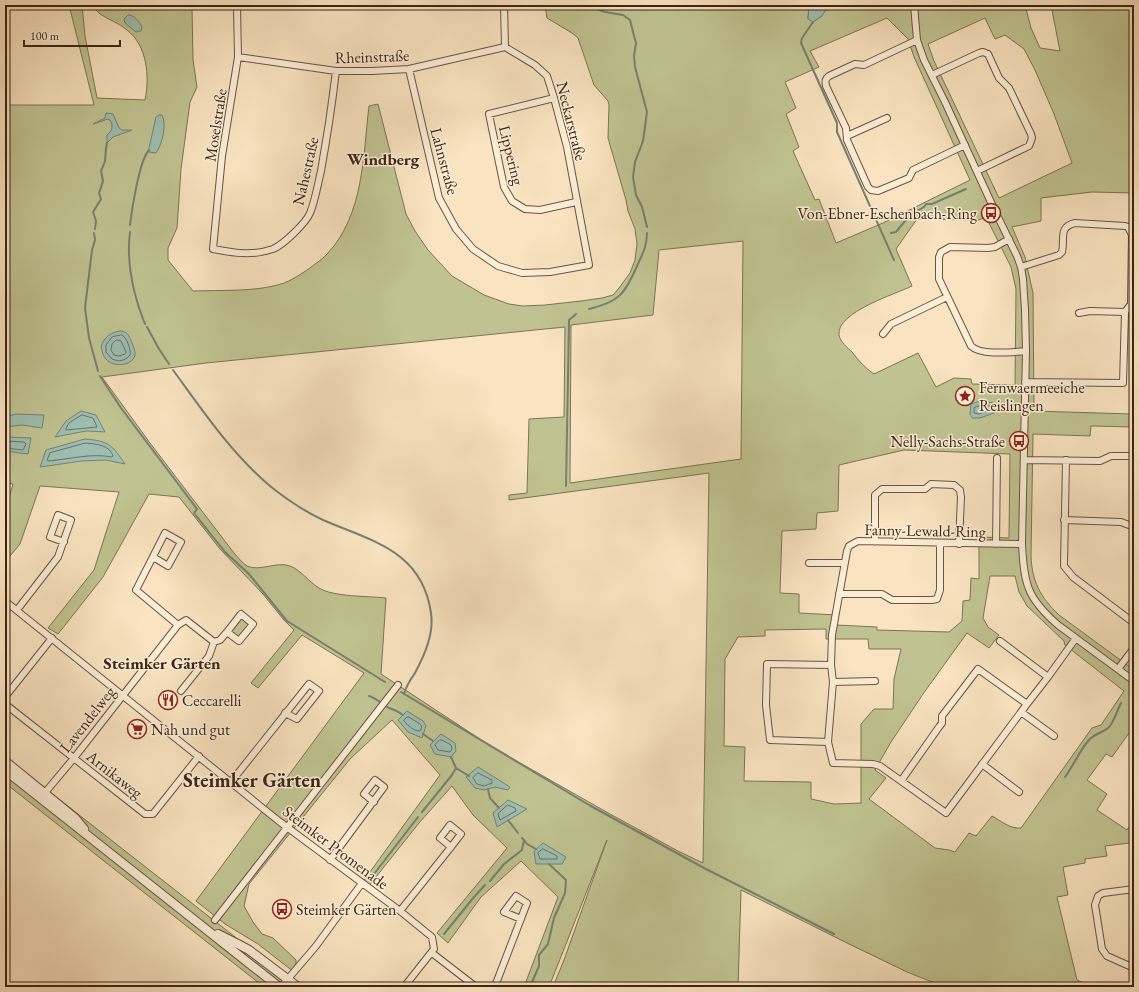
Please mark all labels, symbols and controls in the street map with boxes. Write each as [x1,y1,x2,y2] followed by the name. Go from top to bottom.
[24,22,120,48] scale bar
[30,28,60,44] text: 100 m
[334,45,410,68] street label: Rheinstraße
[552,79,591,163] street label: Neckarstraße
[199,87,232,163] street label: Moselstraße
[494,123,529,188] street label: Lippering
[425,125,464,197] street label: Lahnstraße
[287,135,324,207] street label: Nahestraße
[347,148,420,170] district label: Windberg
[980,202,1002,224] bus stop icon: Von-Ebner-Eschenbach-Ring
[798,203,978,224] place label: Von-Ebner-Eschenbach-Ring
[979,377,1085,416] place label: Fernwaermeeiche Reislingen
[954,385,976,407] place icon: Fernwaermeeiche Reislingen
[1008,430,1030,452] bus stop icon: Nelly-Sachs-Straße
[890,431,1005,452] place label: Nelly-Sachs-Straße
[864,519,987,542] street label: Fanny-Lewald-Ring
[103,652,221,674] district label: Steimker Gärten
[55,681,121,757] street label: Lavendelweg
[157,689,179,711] restaurant icon: Ceccarelli
[182,690,242,711] place label: Ceccarelli
[126,718,148,740] supermarket icon: Nah und gut
[151,719,230,740] place label: Nah und gut
[81,745,148,804] street label: Arnikaweg
[183,767,321,793] district label: Steimker Gärten
[279,801,393,894] street label: Steimker Promenade
[271,898,293,920] bus stop icon: Steimker Gärten
[296,899,397,920] place label: Steimker Gärten

